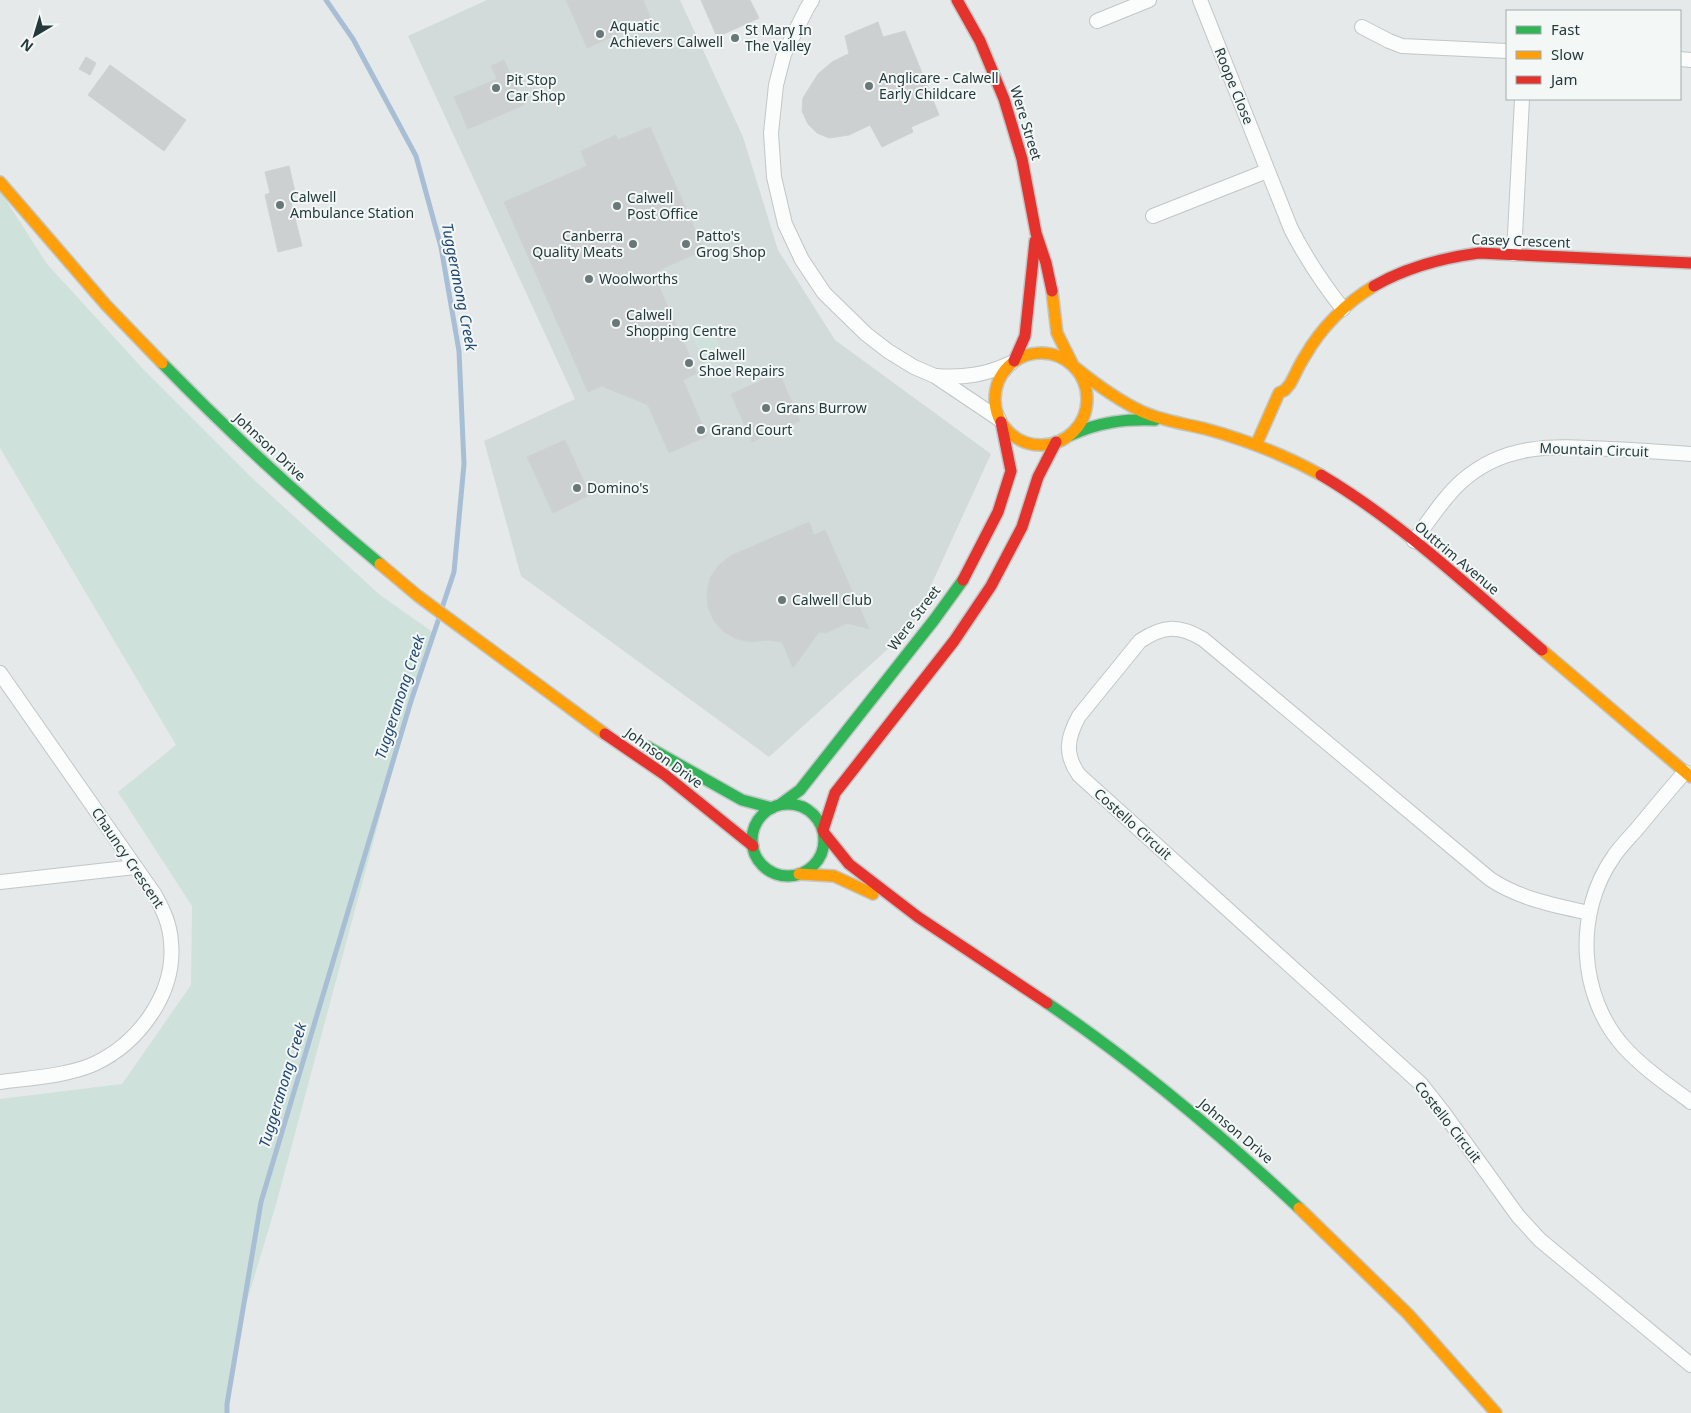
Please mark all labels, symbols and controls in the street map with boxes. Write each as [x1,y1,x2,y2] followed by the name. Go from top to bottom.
[10,10,60,60] north arrow
[1506,10,1681,100] legend
[610,16,723,51] place label: Aquatic Achievers Calwell
[1551,19,1580,39] text: Fast
[745,20,812,55] place label: St Mary In The Valley
[594,28,606,40] marker: Aquatic Achievers Calwell
[729,32,741,44] marker: St Mary In The Valley
[16,35,37,57] text: N
[1551,44,1584,64] text: Slow
[1210,45,1259,127] street label: Roope Close
[879,68,999,103] place label: Anglicare - Calwell Early Childcare
[1549,69,1578,89] text: Jam
[506,70,566,105] place label: Pit Stop Car Shop
[863,80,875,92] marker: Anglicare - Calwell Early Childcare
[490,82,502,94] marker: Pit Stop Car Shop
[1006,83,1047,162] street label: Were Street
[290,187,414,222] place label: Calwell Ambulance Station
[627,188,698,223] place label: Calwell Post Office
[274,199,286,211] marker: Calwell Ambulance Station
[611,200,623,212] marker: Calwell Post Office
[438,221,482,353] water label: Tuggeranong Creek
[532,226,623,261] place label: Canberra Quality Meats
[696,226,766,261] place label: Patto's Grog Shop
[1471,229,1571,252] street label: Casey Crescent
[627,238,639,250] marker: Canberra Quality Meats
[680,238,692,250] marker: Patto's Grog Shop
[599,269,678,288] place label: Woolworths
[583,273,595,285] marker: Woolworths
[626,305,736,340] place label: Calwell Shopping Centre
[610,317,622,329] marker: Calwell Shopping Centre
[699,345,785,380] place label: Calwell Shoe Repairs
[683,357,695,369] marker: Calwell Shoe Repairs
[776,398,867,417] place label: Grans Burrow
[760,402,772,414] marker: Grans Burrow
[229,407,310,485] street label: Johnson Drive
[711,420,792,439] place label: Grand Court
[695,424,707,436] marker: Grand Court
[1539,438,1649,461] street label: Mountain Circuit
[587,478,649,497] place label: Domino's
[571,482,583,494] marker: Domino's
[1411,517,1504,599] street label: Outtrim Avenue
[883,581,944,654] street label: Were Street
[792,590,872,609] place label: Calwell Club
[776,594,788,606] marker: Calwell Club
[369,631,429,761] water label: Tuggeranong Creek
[620,722,707,792] street label: Johnson Drive
[1090,784,1176,864] street label: Costello Circuit
[88,804,169,912] street label: Chauncy Crescent
[254,1019,311,1150] water label: Tuggeranong Creek
[1411,1077,1486,1166] street label: Costello Circuit
[1194,1093,1278,1167] street label: Johnson Drive

